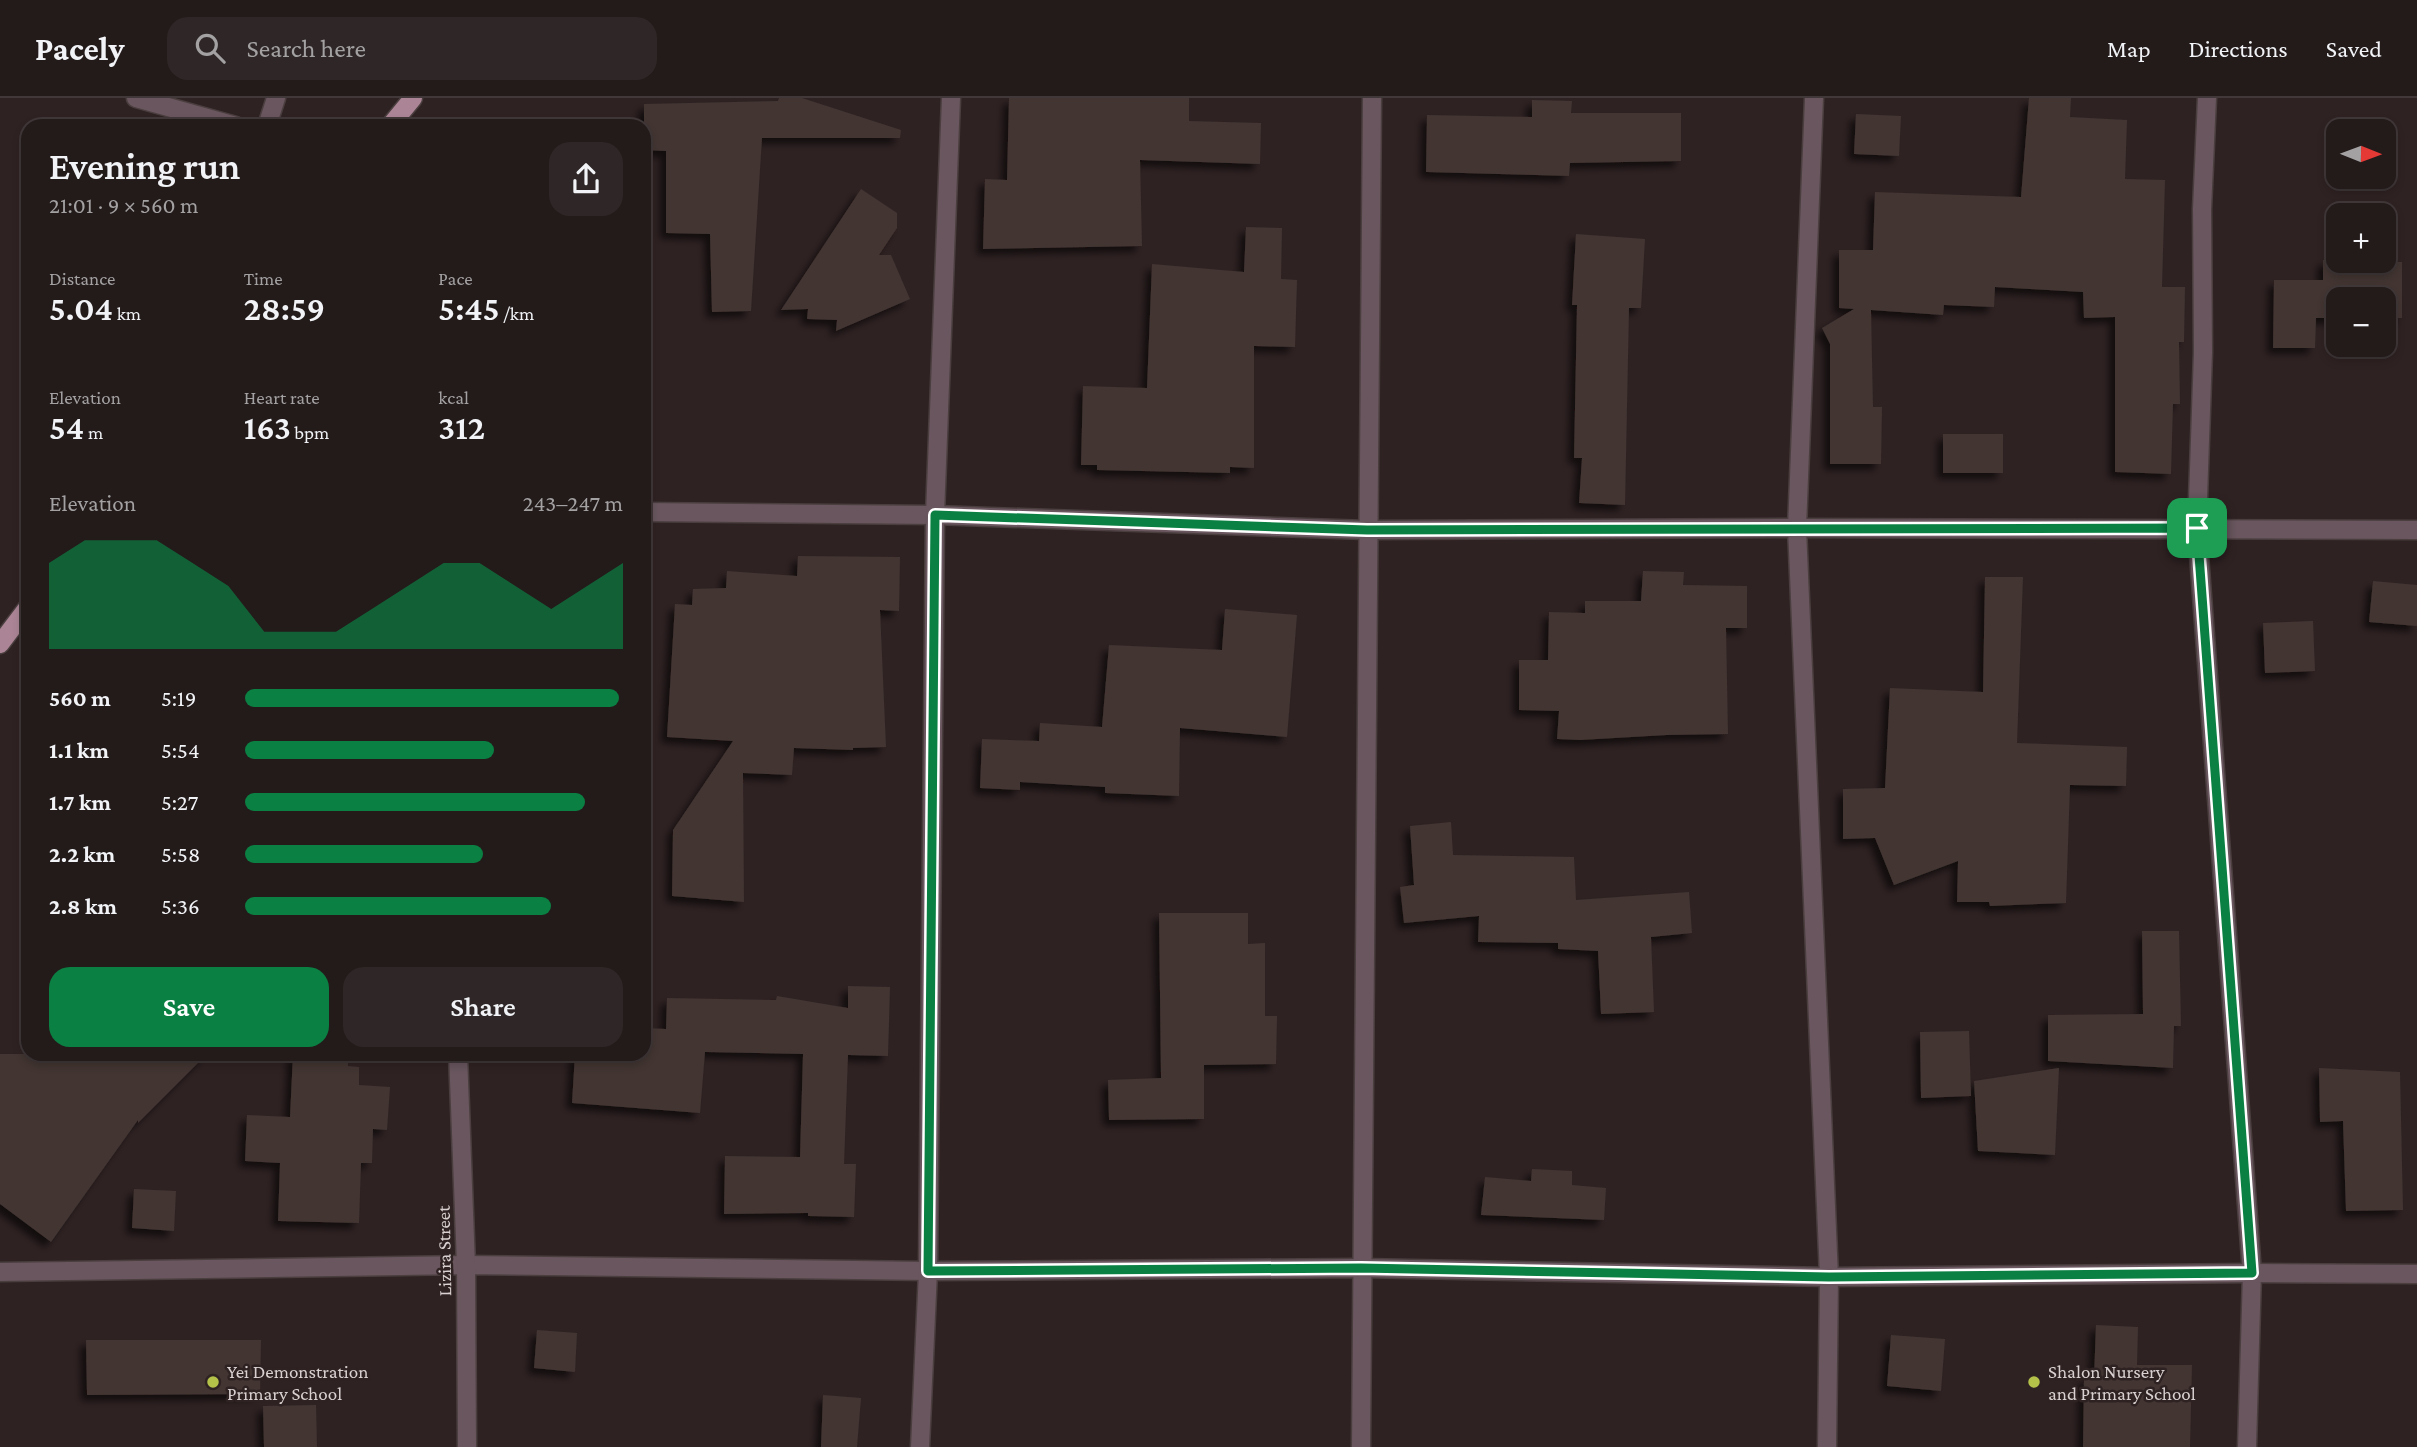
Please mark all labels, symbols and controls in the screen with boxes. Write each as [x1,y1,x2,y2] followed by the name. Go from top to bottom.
[167,17,657,80] search box
[191,29,229,67] icon: search
[35,30,125,67] text: Pacely
[247,34,366,63] text: Search here
[2107,35,2151,62] text: Map
[2189,35,2288,62] text: Directions
[2326,35,2382,62] text: Saved
[2326,119,2396,189] north arrow
[2326,119,2396,357] map controls
[549,142,623,216] button: share
[49,145,240,187] text: Evening run
[49,192,198,218] text: 21:01 · 9 × 560 m
[2326,203,2396,273] button: +
[49,268,115,289] text: Distance
[244,268,283,289] text: Time
[438,268,473,289] text: Pace
[2326,287,2396,357] button: −
[49,289,113,328] text: 5.04
[244,289,325,328] text: 28:59
[438,289,499,328] text: 5:45
[113,303,141,324] text: km
[499,303,534,324] text: /km
[49,387,121,408] text: Elevation
[244,387,320,408] text: Heart rate
[438,387,469,408] text: kcal
[49,408,84,447] text: 54
[244,408,291,447] text: 163
[438,408,485,447] text: 312
[84,422,103,443] text: m
[291,422,329,443] text: bpm
[49,490,136,516] text: Elevation
[523,490,623,516] text: 243–247 m
[2167,498,2227,558] pin
[2178,509,2216,547] icon: arrive
[49,685,111,711] text: 560 m
[161,685,196,711] text: 5:19
[49,737,109,763] text: 1.1 km
[161,737,200,763] text: 5:54
[49,789,111,815] text: 1.7 km
[161,789,198,815] text: 5:27
[49,841,115,867] text: 2.2 km
[161,841,200,867] text: 5:58
[49,893,117,919] text: 2.8 km
[161,893,200,919] text: 5:36
[49,967,329,1047] button: Save
[343,967,623,1047] button: Share
[433,1205,455,1297] street label: Lizira Street
[227,1361,368,1404] place label: Yei Demonstration Primary School
[2048,1361,2196,1404] place label: Shalon Nursery and Primary School
[205,1374,221,1390] marker: Yei Demonstration Primary School
[2026,1374,2042,1390] marker: Shalon Nursery and Primary School

